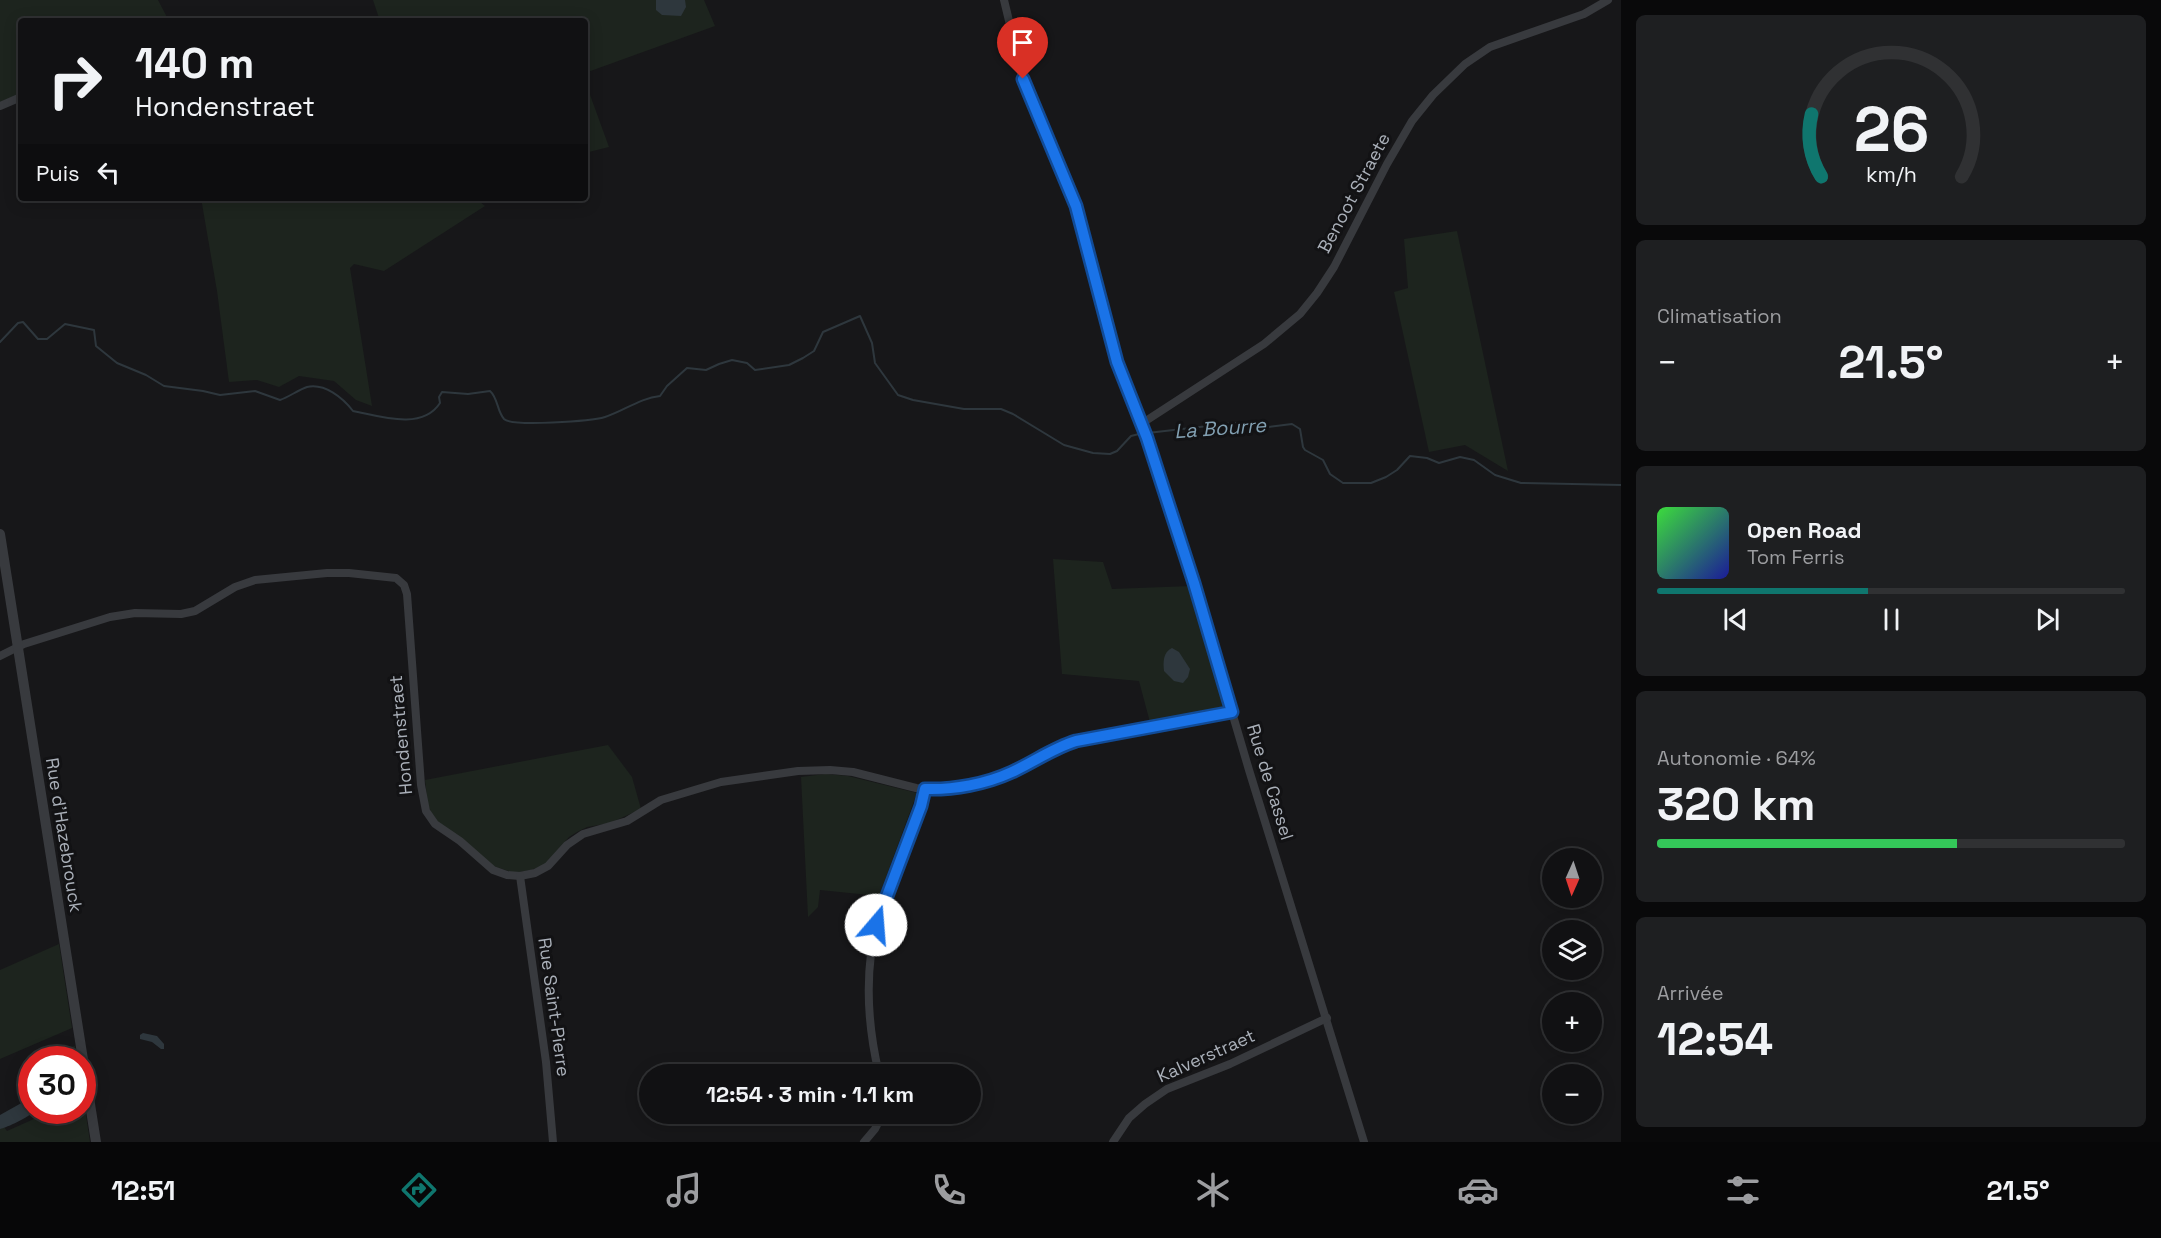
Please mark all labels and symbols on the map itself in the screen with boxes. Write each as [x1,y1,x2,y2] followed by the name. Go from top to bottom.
[997,17,1048,79] pin
[1312,129,1395,257] street label: Benoot Straete
[1173,412,1268,444] water label: La Bourre
[384,674,417,796] street label: Hondenstraet
[1242,721,1299,843] street label: Rue de Cassel
[41,756,88,914] street label: Rue d'Hazebrouck
[1542,848,1602,908] north arrow
[844,893,908,957] position arrow
[533,936,576,1078] street label: Rue Saint-Pierre
[1153,1024,1258,1087] street label: Kalverstraet
[18,1046,96,1124] speed limit sign: 30

